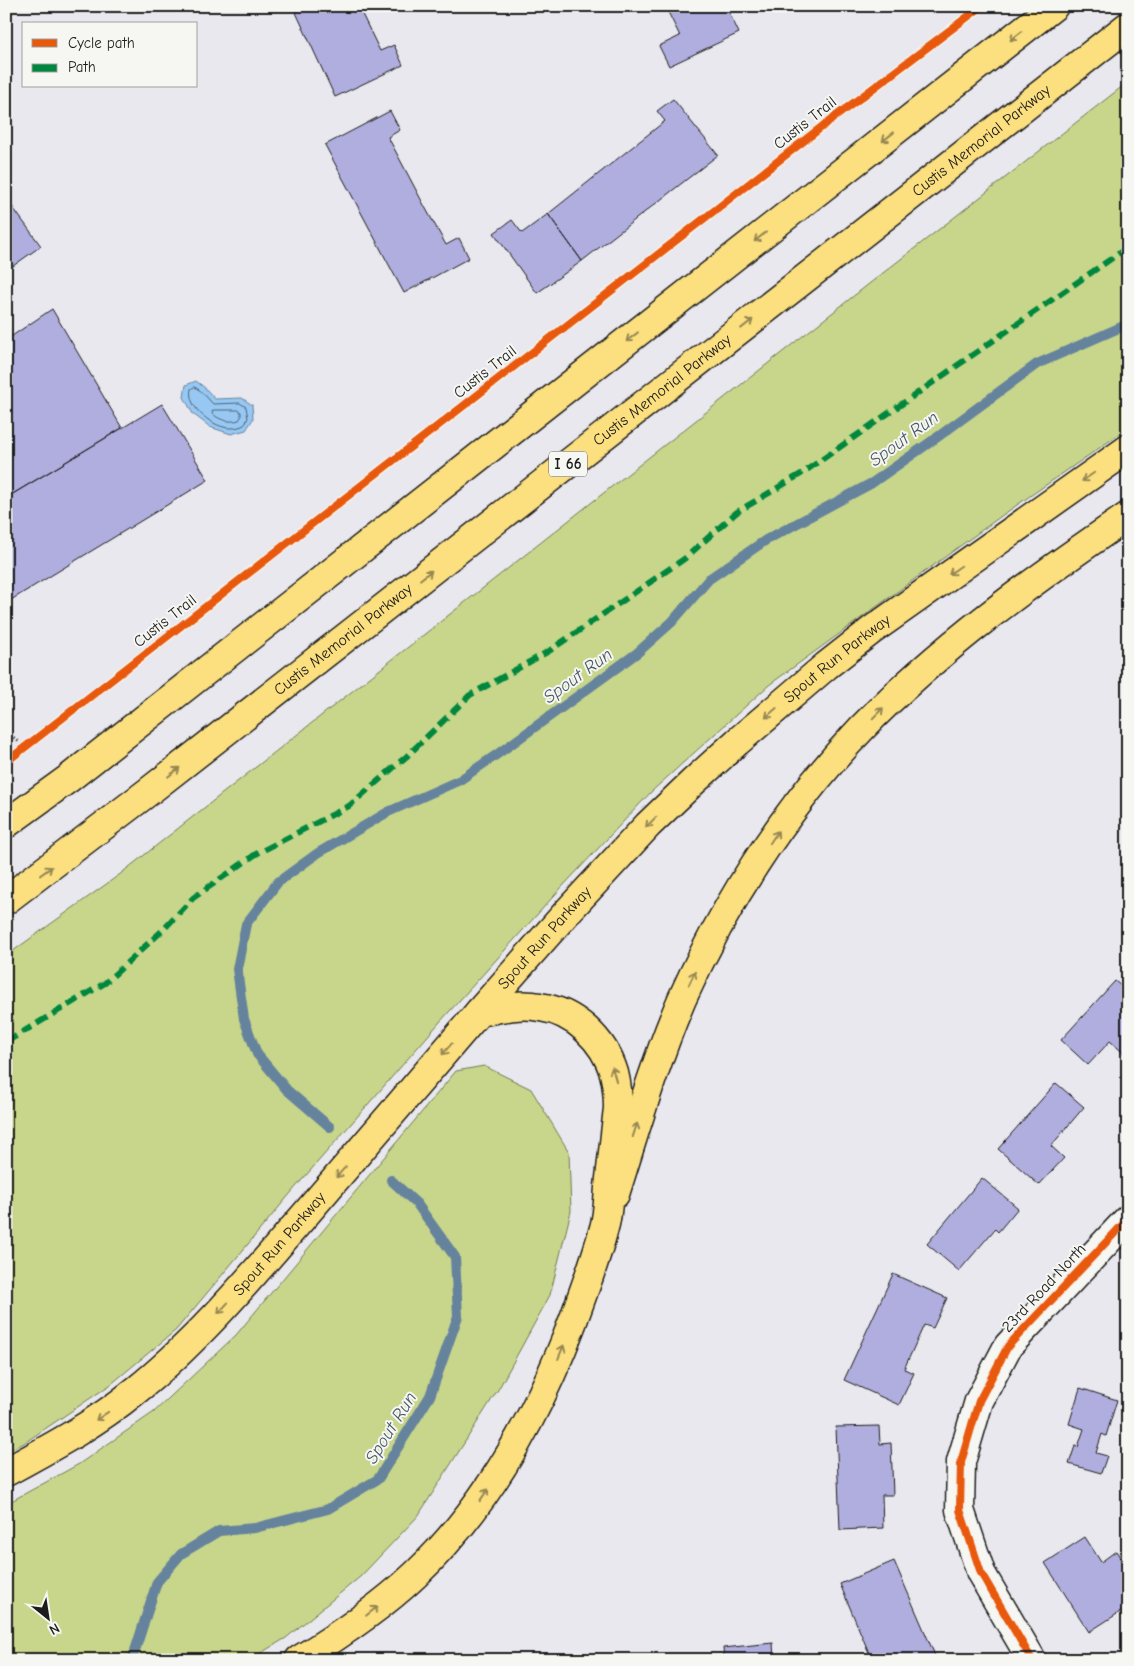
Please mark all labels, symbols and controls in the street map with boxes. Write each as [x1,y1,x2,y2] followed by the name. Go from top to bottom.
[22,22,198,88] legend
[1010,31,1023,42] one-way arrow
[68,34,135,52] text: Cycle path
[68,58,96,76] text: Path
[909,81,1055,200] street label: Custis Memorial Parkway
[770,93,840,153] street label: Custis Trail
[882,131,895,142] one-way arrow
[754,231,767,242] one-way arrow
[741,318,754,329] one-way arrow
[589,330,736,450] street label: Custis Memorial Parkway
[625,332,639,342] one-way arrow
[450,342,520,402] street label: Custis Trail
[865,407,943,471] water label: Spout Run
[549,452,587,476] road number: I 66
[1081,472,1095,482] one-way arrow
[948,565,962,575] one-way arrow
[420,569,433,580] one-way arrow
[270,579,416,699] street label: Custis Memorial Parkway
[130,591,200,651] street label: Custis Trail
[780,610,895,707] street label: Spout Run Parkway
[539,644,617,708] water label: Spout Run
[765,707,778,718] one-way arrow
[871,707,884,719] one-way arrow
[168,766,181,777] one-way arrow
[645,816,658,828] one-way arrow
[769,831,779,845] one-way arrow
[39,866,53,876] one-way arrow
[494,882,596,993] street label: Spout Run Parkway
[688,971,698,986] one-way arrow
[441,1043,453,1056] one-way arrow
[608,1066,618,1082] one-way arrow
[631,1122,641,1138] one-way arrow
[335,1166,347,1179] one-way arrow
[230,1188,330,1299] street label: Spout Run Parkway
[998,1240,1090,1336] street label: 23rd Road North
[217,1302,229,1314] one-way arrow
[557,1345,567,1360] one-way arrow
[361,1388,421,1468] water label: Spout Run
[95,1411,109,1421] one-way arrow
[479,1488,489,1502] one-way arrow
[22,1594,72,1644] north arrow
[365,1606,378,1617] one-way arrow
[46,1619,62,1638] text: N

